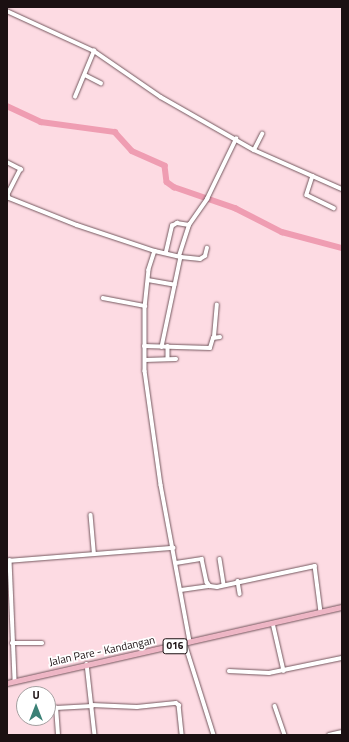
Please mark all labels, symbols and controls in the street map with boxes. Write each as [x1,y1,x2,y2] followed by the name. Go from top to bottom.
[48,633,156,669] street label: Jalan Pare - Kandangan
[162,638,188,654] road number: 016
[16,686,56,726] north arrow
[32,687,40,703] text: U

